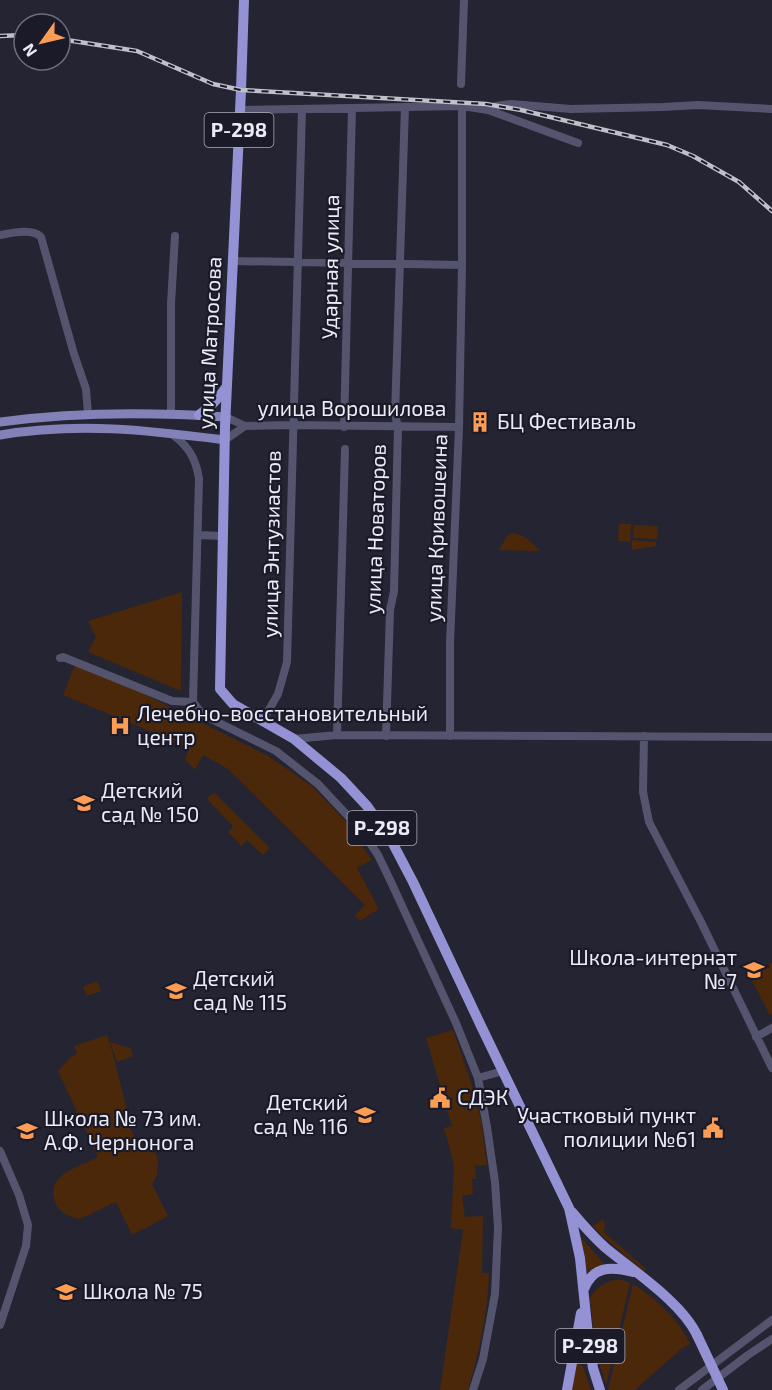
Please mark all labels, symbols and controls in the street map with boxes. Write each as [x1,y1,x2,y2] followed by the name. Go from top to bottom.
[12,12,72,72] north arrow
[18,41,40,61] text: N
[204,113,274,147] road number: Р-298
[316,194,344,340] street label: Ударная улица
[191,256,227,430] street label: улица Матросова
[258,395,446,421] street label: улица Ворошилова
[497,408,636,433] place label: БЦ Фестиваль
[468,410,492,434] building icon: БЦ Фестиваль
[420,433,452,623] street label: улица Кривошеина
[359,443,391,615] street label: улица Новаторов
[256,450,286,638] street label: улица Энтузиастов
[137,700,428,749] place label: Лечебно-восстановительный центр
[108,714,132,738] hospital icon: Лечебно-восстановительный центр
[101,777,199,826] place label: Детский сад № 150
[72,791,96,815] school or university icon: Детский сад № 150
[348,811,416,845] road number: Р-298
[569,944,737,993] place label: Школа-интернат №7
[742,958,766,982] school or university icon: Школа-интернат №7
[193,965,287,1014] place label: Детский сад № 115
[164,979,188,1003] school or university icon: Детский сад № 115
[457,1084,508,1109] place label: СДЭК
[428,1086,452,1110] public building icon: СДЭК
[253,1089,348,1138] place label: Детский сад № 116
[517,1102,696,1151] place label: Участковый пункт полиции №61
[353,1103,377,1127] school or university icon: Детский сад № 116
[44,1105,202,1154] place label: Школа № 73 им. А.Ф. Чернонога
[701,1116,725,1140] public building icon: Участковый пункт полиции №61
[15,1119,39,1143] school or university icon: Школа № 73 им. А.Ф. Чернонога
[83,1278,203,1303] place label: Школа № 75
[54,1280,78,1304] school or university icon: Школа № 75
[556,1329,624,1363] road number: Р-298

